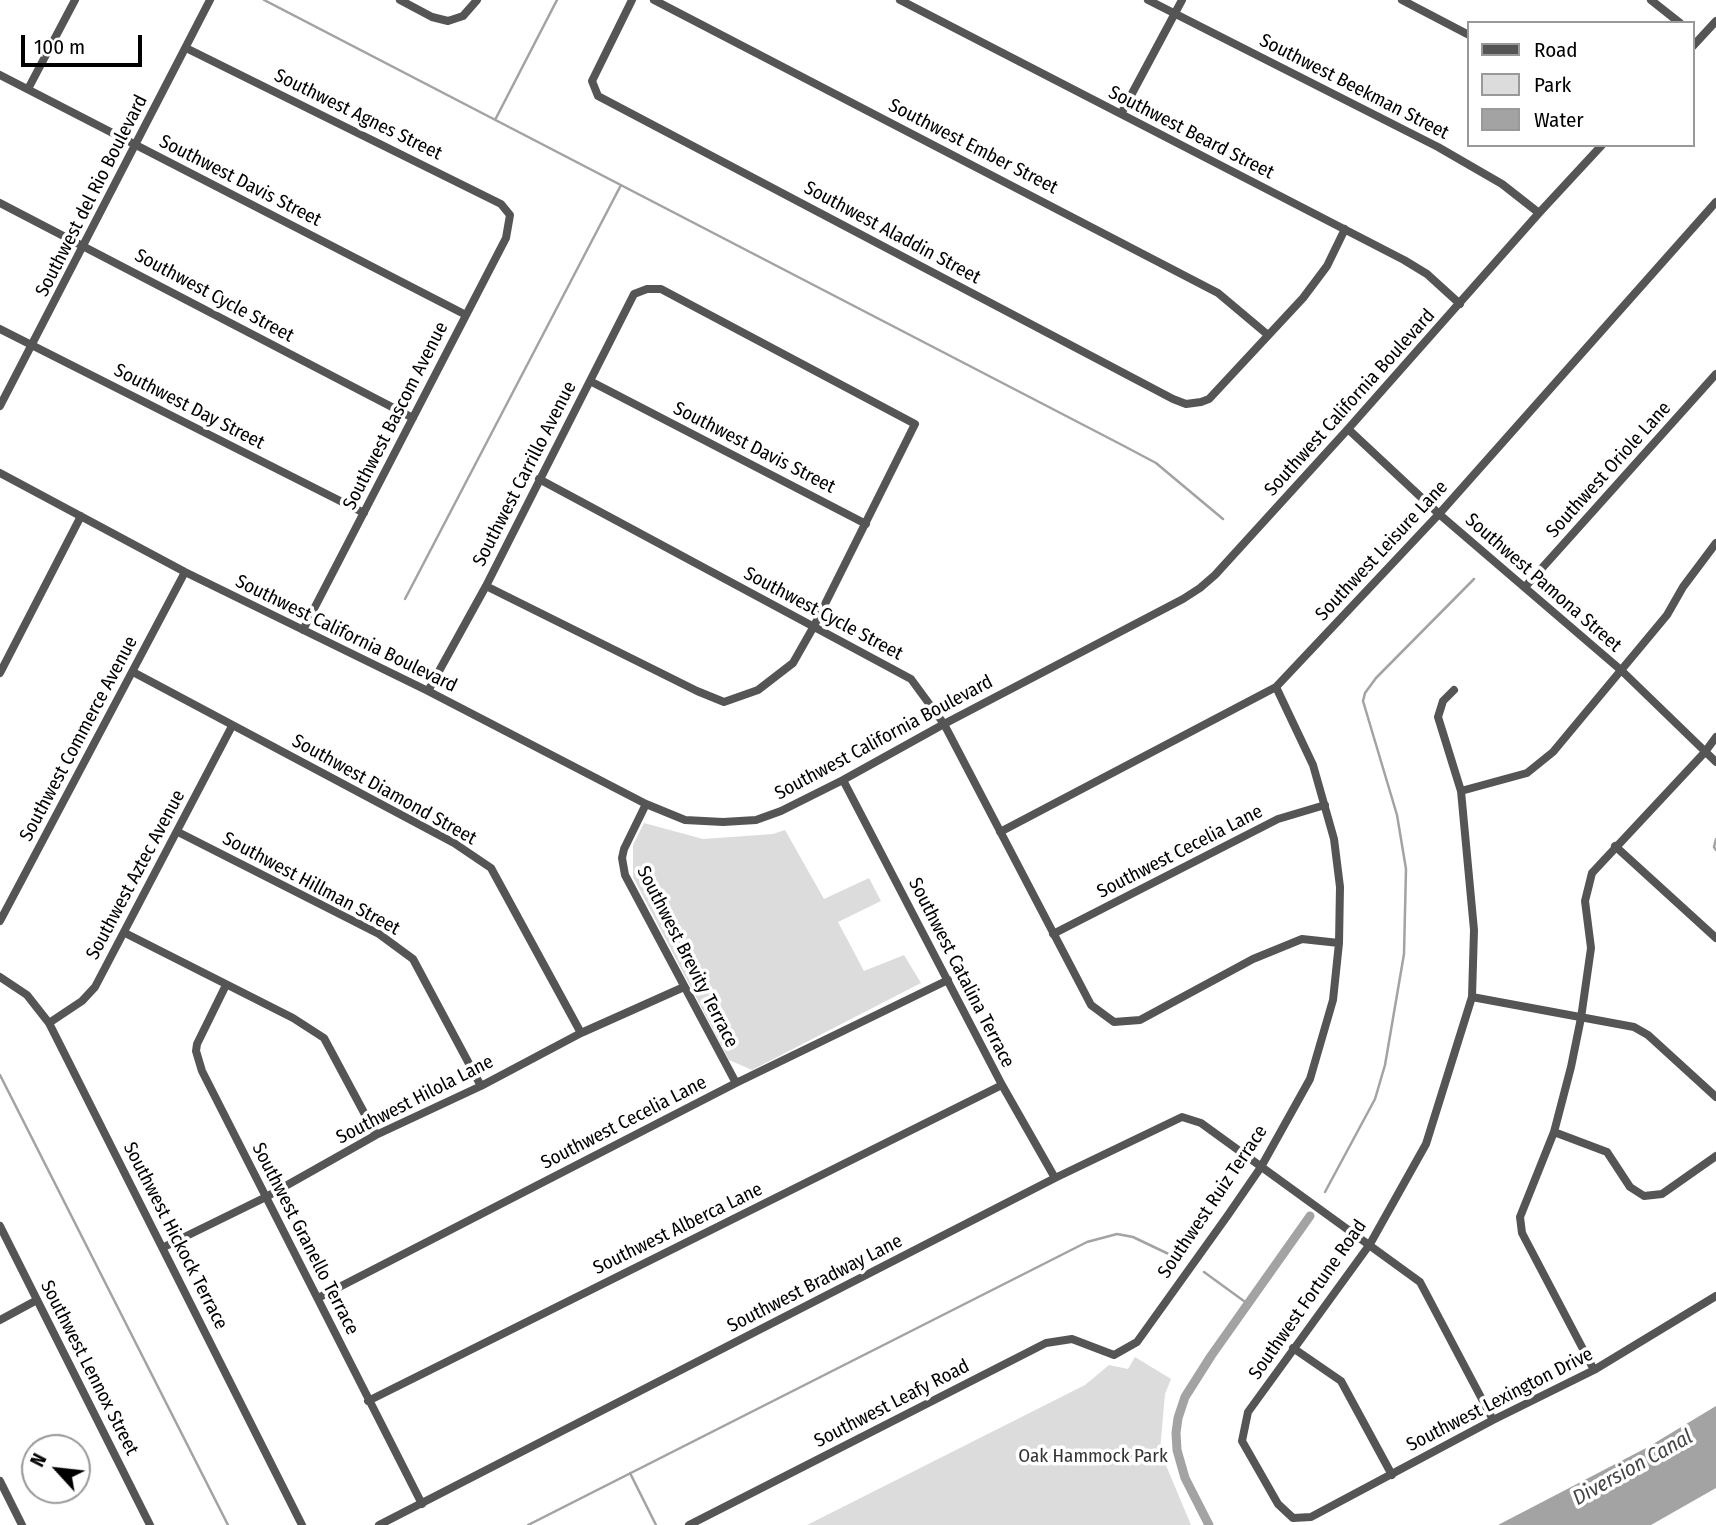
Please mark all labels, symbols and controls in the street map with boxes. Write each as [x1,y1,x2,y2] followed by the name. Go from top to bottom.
[24,21,145,65] scale bar
[1468,21,1695,147] legend
[1256,29,1452,145] street label: Southwest Beekman Street
[34,34,85,60] text: 100 m
[1534,37,1578,63] text: Road
[270,64,446,166] street label: Southwest Agnes Street
[1534,72,1571,98] text: Park
[1104,81,1278,185] street label: Southwest Beard Street
[31,91,153,301] street label: Southwest del Rio Boulevard
[885,94,1061,200] street label: Southwest Ember Street
[1534,107,1584,133] text: Water
[155,130,325,232] street label: Southwest Davis Street
[800,177,984,289] street label: Southwest Aladdin Street
[131,244,297,348] street label: Southwest Cycle Street
[1260,305,1440,501] street label: Southwest California Boulevard
[339,318,453,514] street label: Southwest Bascom Avenue
[110,359,268,455] street label: Southwest Day Street
[468,378,582,570] street label: Southwest Carrillo Avenue
[669,397,839,499] street label: Southwest Davis Street
[1542,397,1676,543] street label: Southwest Oriole Lane
[1311,476,1453,626] street label: Southwest Leisure Lane
[1460,509,1626,657] street label: Southwest Pamona Street
[740,562,906,666] street label: Southwest Cycle Street
[231,570,461,698] street label: Southwest California Boulevard
[15,633,143,845] street label: Southwest Commerce Avenue
[771,671,997,805] street label: Southwest California Boulevard
[288,730,480,850] street label: Southwest Diamond Street
[82,786,190,964] street label: Southwest Aztec Avenue
[1093,800,1267,904] street label: Southwest Cecelia Lane
[218,828,404,940] street label: Southwest Hillman Street
[631,862,743,1052] street label: Southwest Brevity Terrace
[903,874,1019,1072] street label: Southwest Catalina Terrace
[333,1051,497,1149] street label: Southwest Hilola Lane
[537,1071,711,1175] street label: Southwest Cecelia Lane
[1153,1121,1273,1283] street label: Southwest Ruiz Terrace
[118,1139,232,1333] street label: Southwest Hickock Terrace
[247,1139,363,1339] street label: Southwest Granello Terrace
[590,1178,766,1280] street label: Southwest Alberca Lane
[1244,1216,1372,1384] street label: Southwest Fortune Road
[724,1230,906,1338] street label: Southwest Bradway Lane
[35,1277,143,1459] street label: Southwest Lennox Street
[1403,1343,1597,1457] street label: Southwest Lexington Drive
[811,1355,973,1453] street label: Southwest Leafy Road
[1569,1425,1697,1511] water label: Diversion Canal
[21,1434,91,1504] north arrow
[1018,1446,1168,1468] park label: Oak Hammock Park
[26,1450,51,1470] text: N

